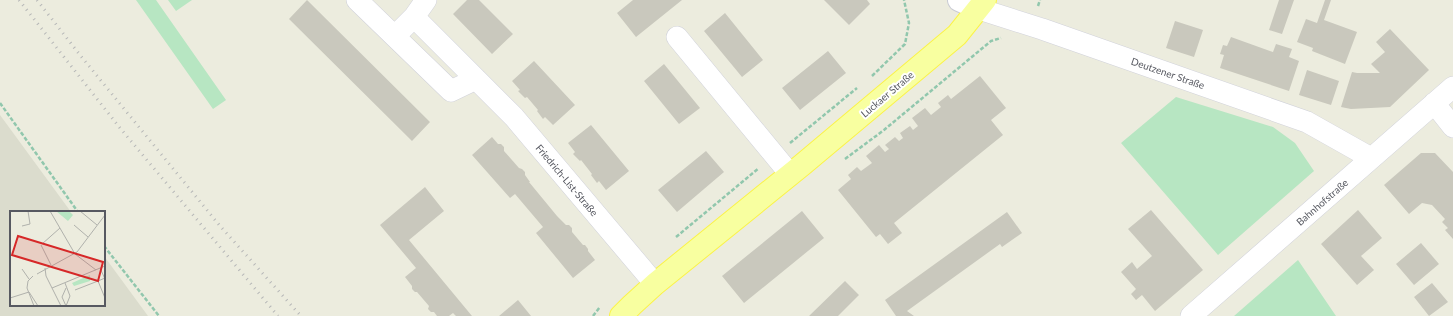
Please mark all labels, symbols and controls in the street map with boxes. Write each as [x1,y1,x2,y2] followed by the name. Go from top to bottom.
[1130,55,1206,91] street label: Deutzener Straße
[858,69,916,119] street label: Luckaer Straße
[534,142,600,218] street label: Friedrich-List-Straße
[1294,176,1350,228] street label: Bahnhofstraße
[10,211,105,306] inset map

